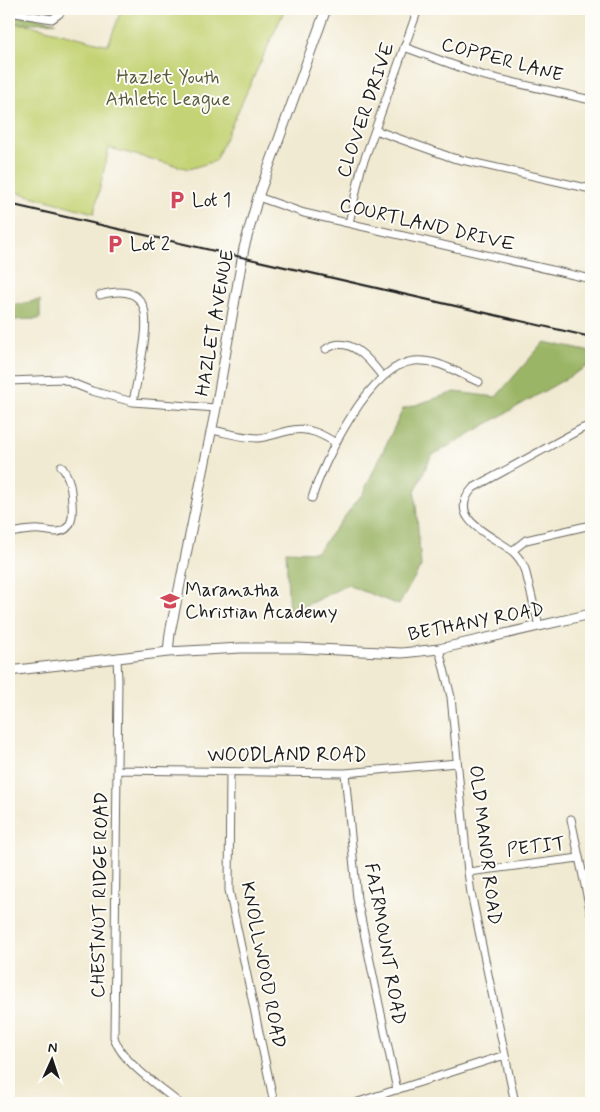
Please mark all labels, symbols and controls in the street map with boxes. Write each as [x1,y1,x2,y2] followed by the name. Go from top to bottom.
[438,32,566,88] street label: COPPER LANE
[331,39,401,181] street label: CLOVER DRIVE
[105,65,231,114] park label: Hazlet Youth Athletic League
[192,188,231,213] place label: Lot 1
[166,189,188,211] parking icon: Lot 1
[337,193,517,257] street label: COURTLAND DRIVE
[130,232,170,257] place label: Lot 2
[104,233,126,255] parking icon: Lot 2
[190,248,240,398] street label: HAZLET AVENUE
[185,578,337,625] place label: Maranatha Christian Academy
[159,590,181,612] school or university icon: Maranatha Christian Academy
[406,597,546,647] street label: BETHANY ROAD
[207,743,367,768] street label: WOODLAND ROAD
[463,764,507,926] street label: OLD MANOR ROAD
[86,792,114,998] street label: CHESTNUT RIDGE ROAD
[505,831,567,863] street label: PETIT
[358,861,412,1027] street label: FAIRMOUNT ROAD
[235,879,291,1051] street label: KNOLLWOOD ROAD
[28,1034,78,1084] north arrow
[47,1039,58,1057] text: N

